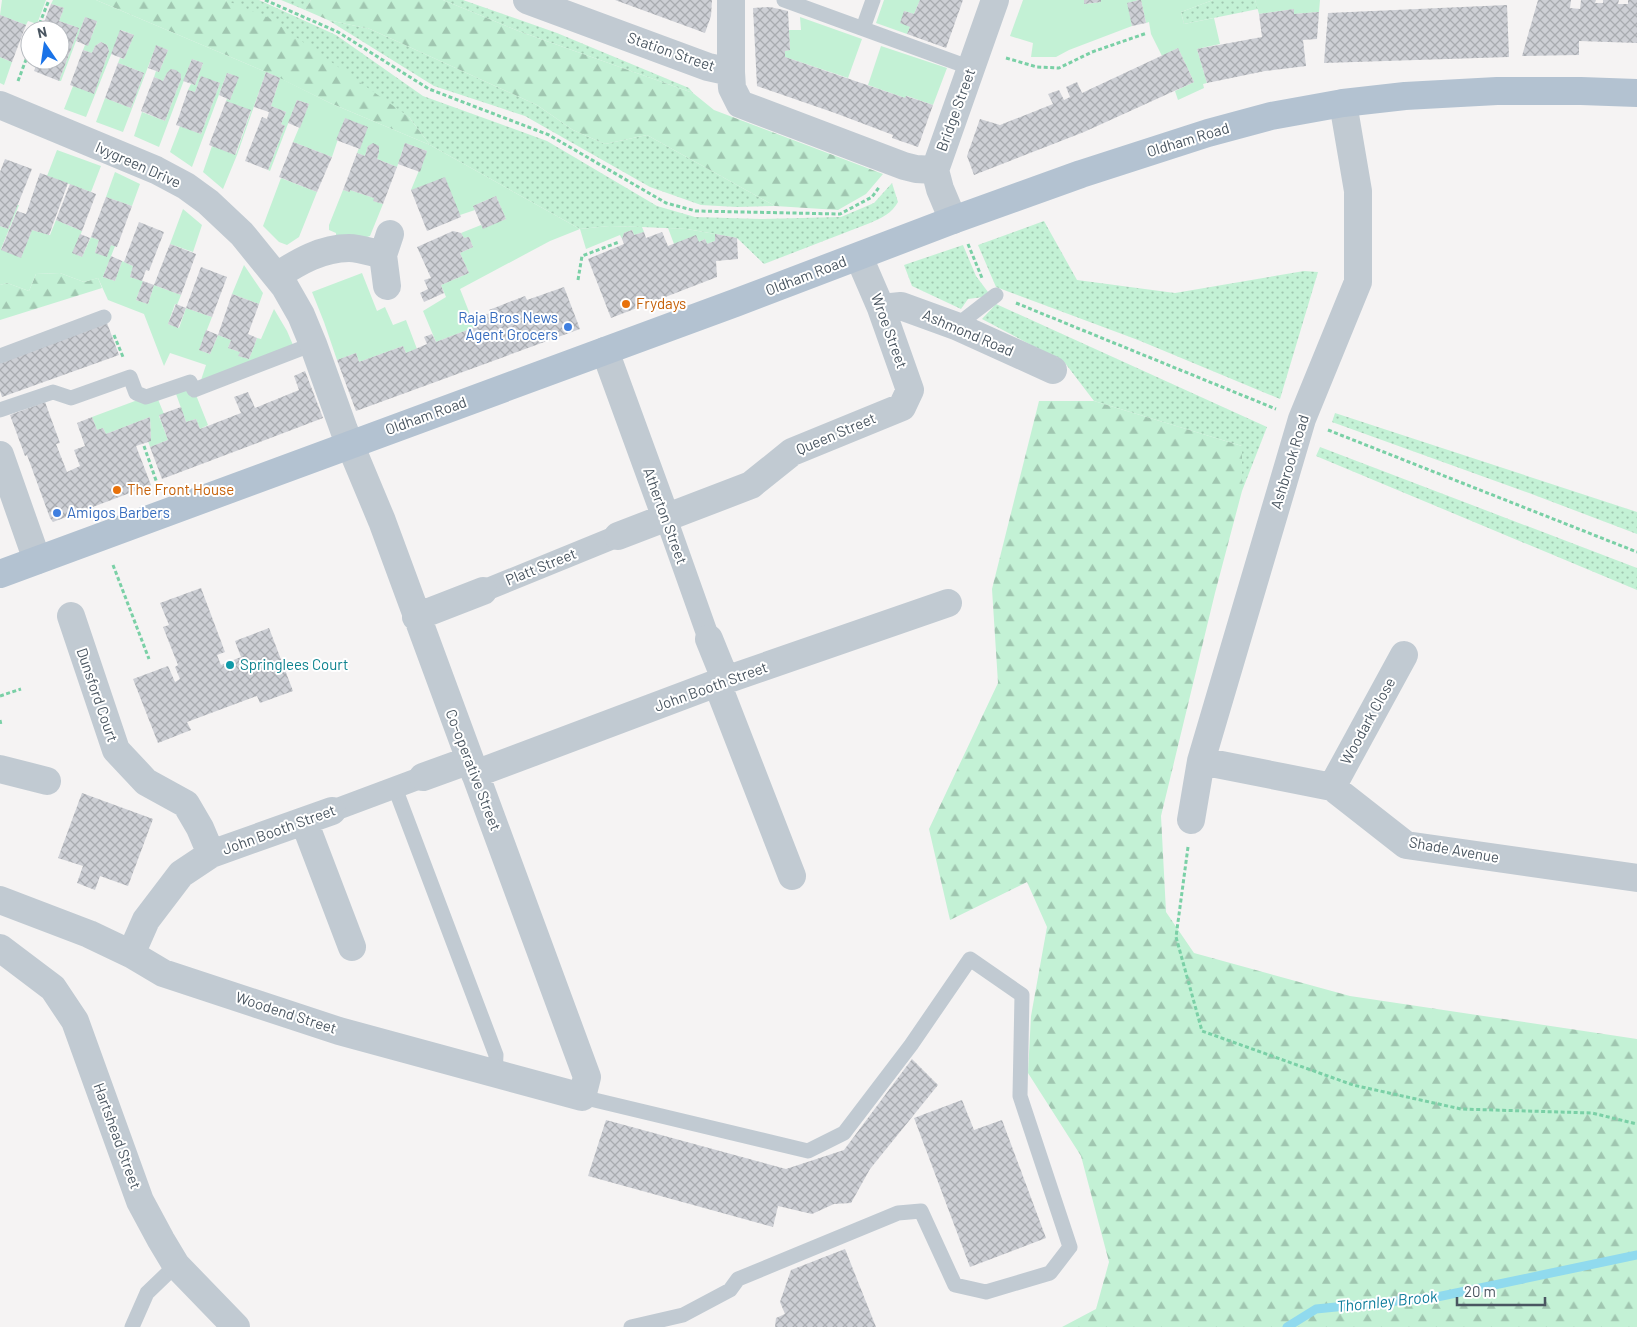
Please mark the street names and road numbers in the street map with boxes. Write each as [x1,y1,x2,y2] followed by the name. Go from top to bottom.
[625,28,717,74] street label: Station Street
[932,66,978,154] street label: Bridge Street
[1144,118,1231,160] street label: Oldham Road
[93,137,184,191] street label: Ivygreen Drive
[763,251,849,299] street label: Oldham Road
[868,291,912,371] street label: Wroe Street
[920,305,1017,359] street label: Ashmond Road
[383,392,469,438] street label: Oldham Road
[793,408,878,458] street label: Queen Street
[1266,412,1312,511] street label: Ashbrook Road
[640,465,692,566] street label: Atherton Street
[503,544,579,588] street label: Platt Street
[73,645,122,744] street label: Dunsford Court
[652,657,770,715] street label: John Booth Street
[1336,674,1398,767] street label: Woodark Close
[442,706,505,833] street label: Co-operative Street
[220,800,338,858] street label: John Booth Street
[1408,832,1501,866] street label: Shade Avenue
[234,987,339,1037] street label: Woodend Street
[90,1080,145,1191] street label: Hartshead Street

